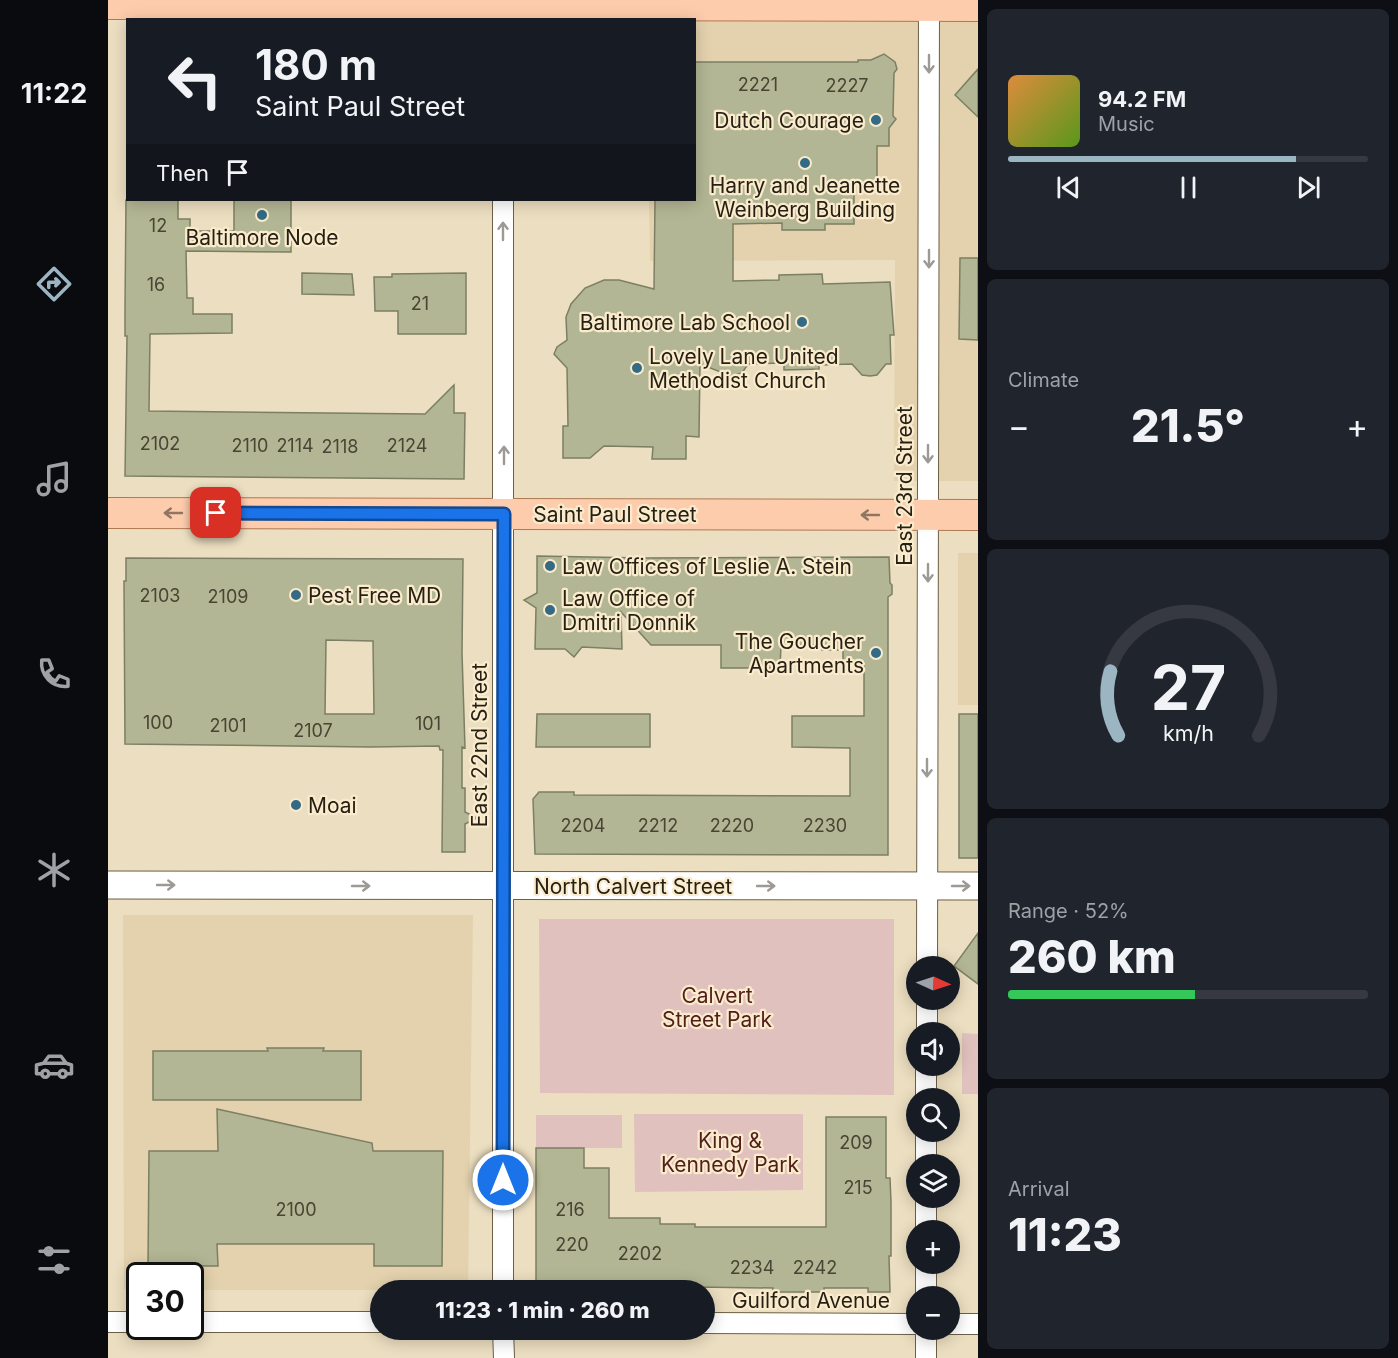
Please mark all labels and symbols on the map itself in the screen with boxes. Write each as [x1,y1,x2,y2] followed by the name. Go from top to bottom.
[923,54,935,74] one-way arrow
[738,74,778,95] house number: 2221
[825,75,869,96] house number: 2227
[714,108,864,133] place label: Dutch Courage
[869,113,883,127] marker: Dutch Courage
[798,156,812,170] marker: Harry and Jeanette Weinberg Building
[710,173,900,222] place label: Harry and Jeanette Weinberg Building
[255,208,269,222] marker: Baltimore Node
[149,215,167,236] house number: 12
[497,221,509,241] one-way arrow
[185,225,339,250] place label: Baltimore Node
[923,249,935,269] one-way arrow
[147,274,165,295] house number: 16
[411,293,429,314] house number: 21
[580,310,790,335] place label: Baltimore Lab School
[795,315,809,329] marker: Baltimore Lab School
[649,344,839,393] place label: Lovely Lane United Methodist Church
[630,361,644,375] marker: Lovely Lane United Methodist Church
[892,406,917,566] street label: East 23rd Street
[140,433,180,454] house number: 2102
[232,435,268,456] house number: 2110
[276,435,314,456] house number: 2114
[387,435,427,456] house number: 2124
[322,436,358,457] house number: 2118
[922,444,934,464] one-way arrow
[498,446,510,466] one-way arrow
[190,487,241,538] pin
[533,502,697,527] street label: Saint Paul Street
[163,507,183,519] one-way arrow
[860,509,880,521] one-way arrow
[562,554,852,579] place label: Law Offices of Leslie A. Stein
[543,559,557,573] marker: Law Offices of Leslie A. Stein
[922,563,934,583] one-way arrow
[308,583,441,608] place label: Pest Free MD
[140,585,180,606] house number: 2103
[208,586,248,607] house number: 2109
[562,586,696,635] place label: Law Office of Dmitri Donnik
[289,588,303,602] marker: Pest Free MD
[543,603,557,617] marker: Law Office of Dmitri Donnik
[735,629,864,678] place label: The Goucher Apartments
[869,646,883,660] marker: The Goucher Apartments
[467,663,492,827] street label: East 22nd Street
[143,712,173,733] house number: 100
[415,713,441,734] house number: 101
[210,715,246,736] house number: 2101
[293,720,333,741] house number: 2107
[921,758,933,778] one-way arrow
[308,793,357,818] place label: Moai
[289,798,303,812] marker: Moai
[561,815,605,836] house number: 2204
[638,815,678,836] house number: 2212
[710,815,754,836] house number: 2220
[803,815,847,836] house number: 2230
[534,874,732,899] street label: North Calvert Street
[156,879,176,891] one-way arrow
[351,880,371,892] one-way arrow
[756,880,776,892] one-way arrow
[951,880,971,892] one-way arrow
[906,956,960,1010] north arrow
[662,983,773,1032] park label: Calvert Street Park
[661,1128,800,1177] park label: King & Kennedy Park
[839,1132,873,1153] house number: 209
[471,1148,535,1212] position arrow
[843,1177,873,1198] house number: 215
[275,1199,317,1220] house number: 2100
[555,1199,585,1220] house number: 216
[555,1234,589,1255] house number: 220
[618,1243,662,1264] house number: 2202
[730,1257,774,1278] house number: 2234
[793,1257,837,1278] house number: 2242
[126,1262,204,1340] speed limit sign: 30
[732,1288,890,1313] street label: Guilford Avenue

